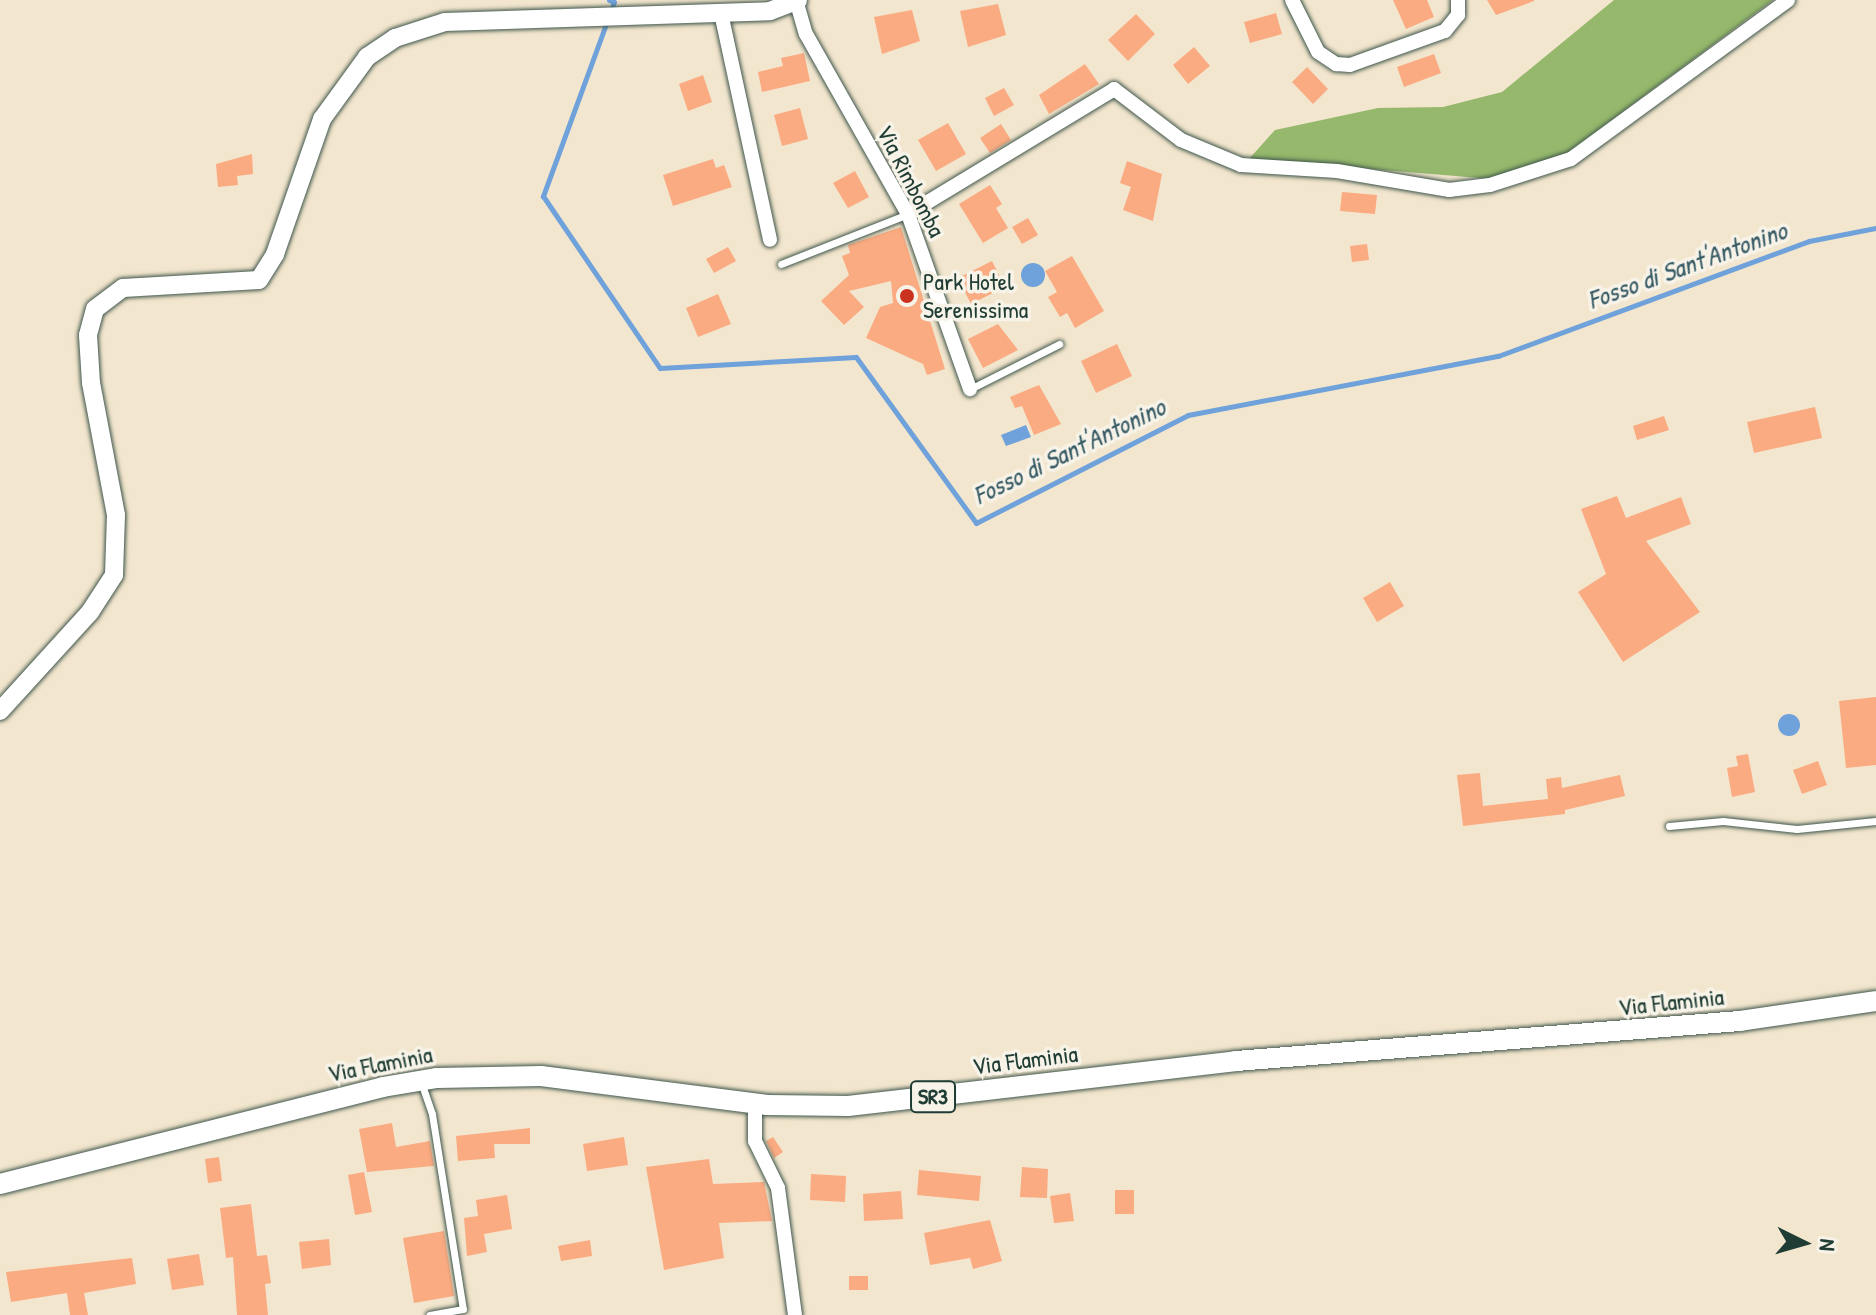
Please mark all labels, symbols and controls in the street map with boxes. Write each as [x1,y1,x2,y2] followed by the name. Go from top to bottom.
[871,120,951,242] street label: Via Rimbomba
[1583,215,1791,315] water label: Fosso di Sant'Antonino
[923,268,1028,324] place label: Park Hotel Serenissima
[898,287,916,305] marker: Park Hotel Serenissima
[968,391,1170,511] water label: Fosso di Sant'Antonino
[1617,982,1725,1022] street label: Via Flaminia
[971,1039,1079,1081] street label: Via Flaminia
[325,1040,435,1088] street label: Via Flaminia
[909,1079,957,1115] road number: SR3
[1764,1203,1844,1283] north arrow
[1812,1238,1843,1252] text: N

